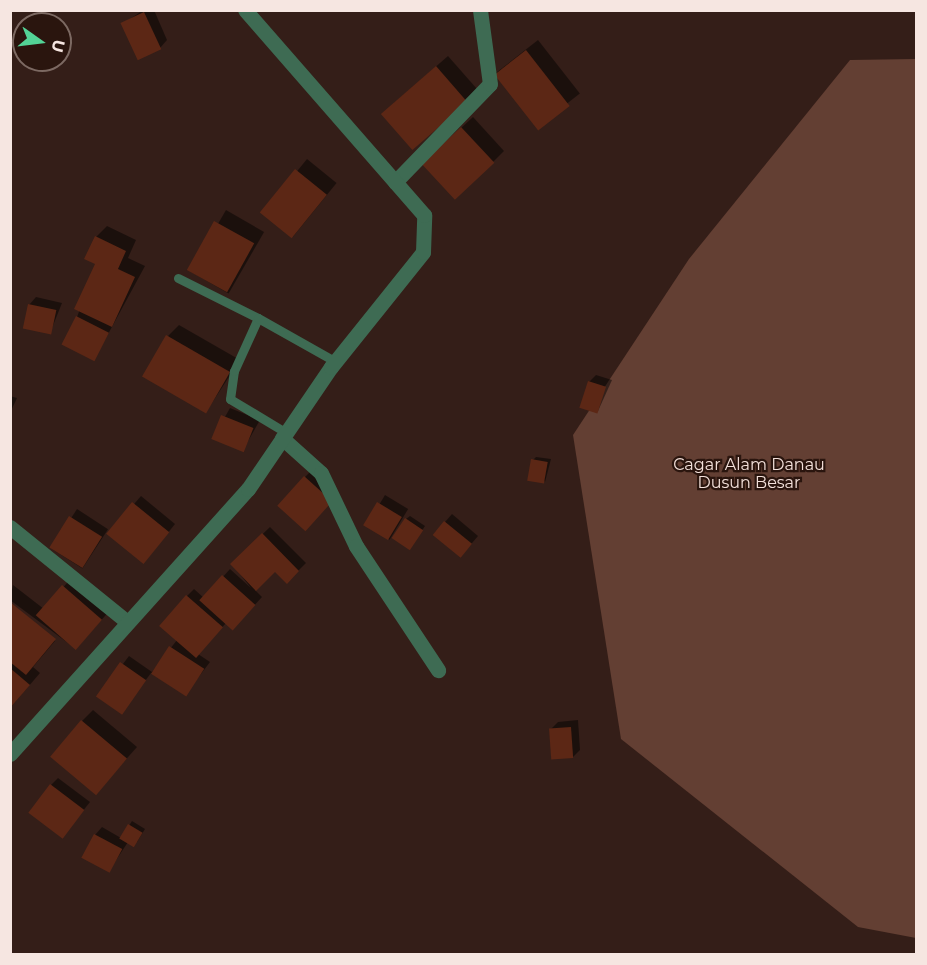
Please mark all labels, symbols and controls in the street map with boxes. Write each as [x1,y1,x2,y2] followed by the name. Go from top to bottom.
[12,12,72,72] north arrow
[47,38,69,54] text: U
[673,455,825,493] park label: Cagar Alam Danau Dusun Besar

